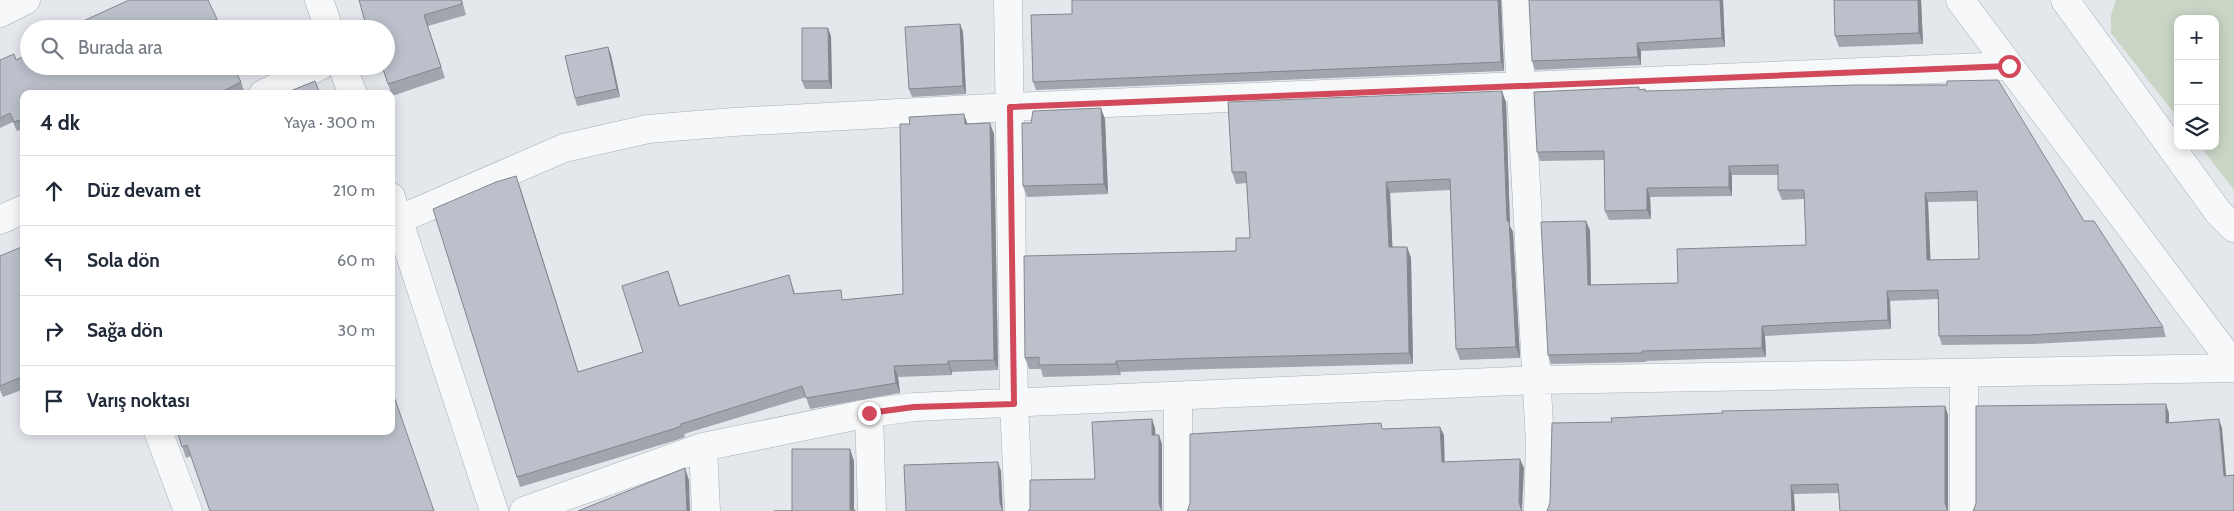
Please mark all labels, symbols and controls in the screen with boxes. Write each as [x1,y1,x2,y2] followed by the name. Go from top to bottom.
[2174,15,2219,150] map controls
[2174,15,2219,60] button: +
[20,20,395,75] search box
[38,34,66,62] icon: search
[78,36,162,59] text: Burada ara
[1998,55,2021,78] route start
[2174,60,2219,105] button: −
[2174,105,2219,150] button: layers
[40,110,80,135] text: 4 dk
[284,113,375,132] text: Yaya · 300 m
[40,177,68,205] icon: ahead
[87,179,201,202] text: Düz devam et
[333,181,375,200] text: 210 m
[40,247,68,275] icon: left
[87,249,160,272] text: Sola dön
[337,251,375,270] text: 60 m
[40,317,68,345] icon: right
[87,319,163,342] text: Sağa dön
[338,321,375,340] text: 30 m
[40,387,68,415] icon: arrive
[87,389,190,412] text: Varış noktası
[858,402,881,425] route end

